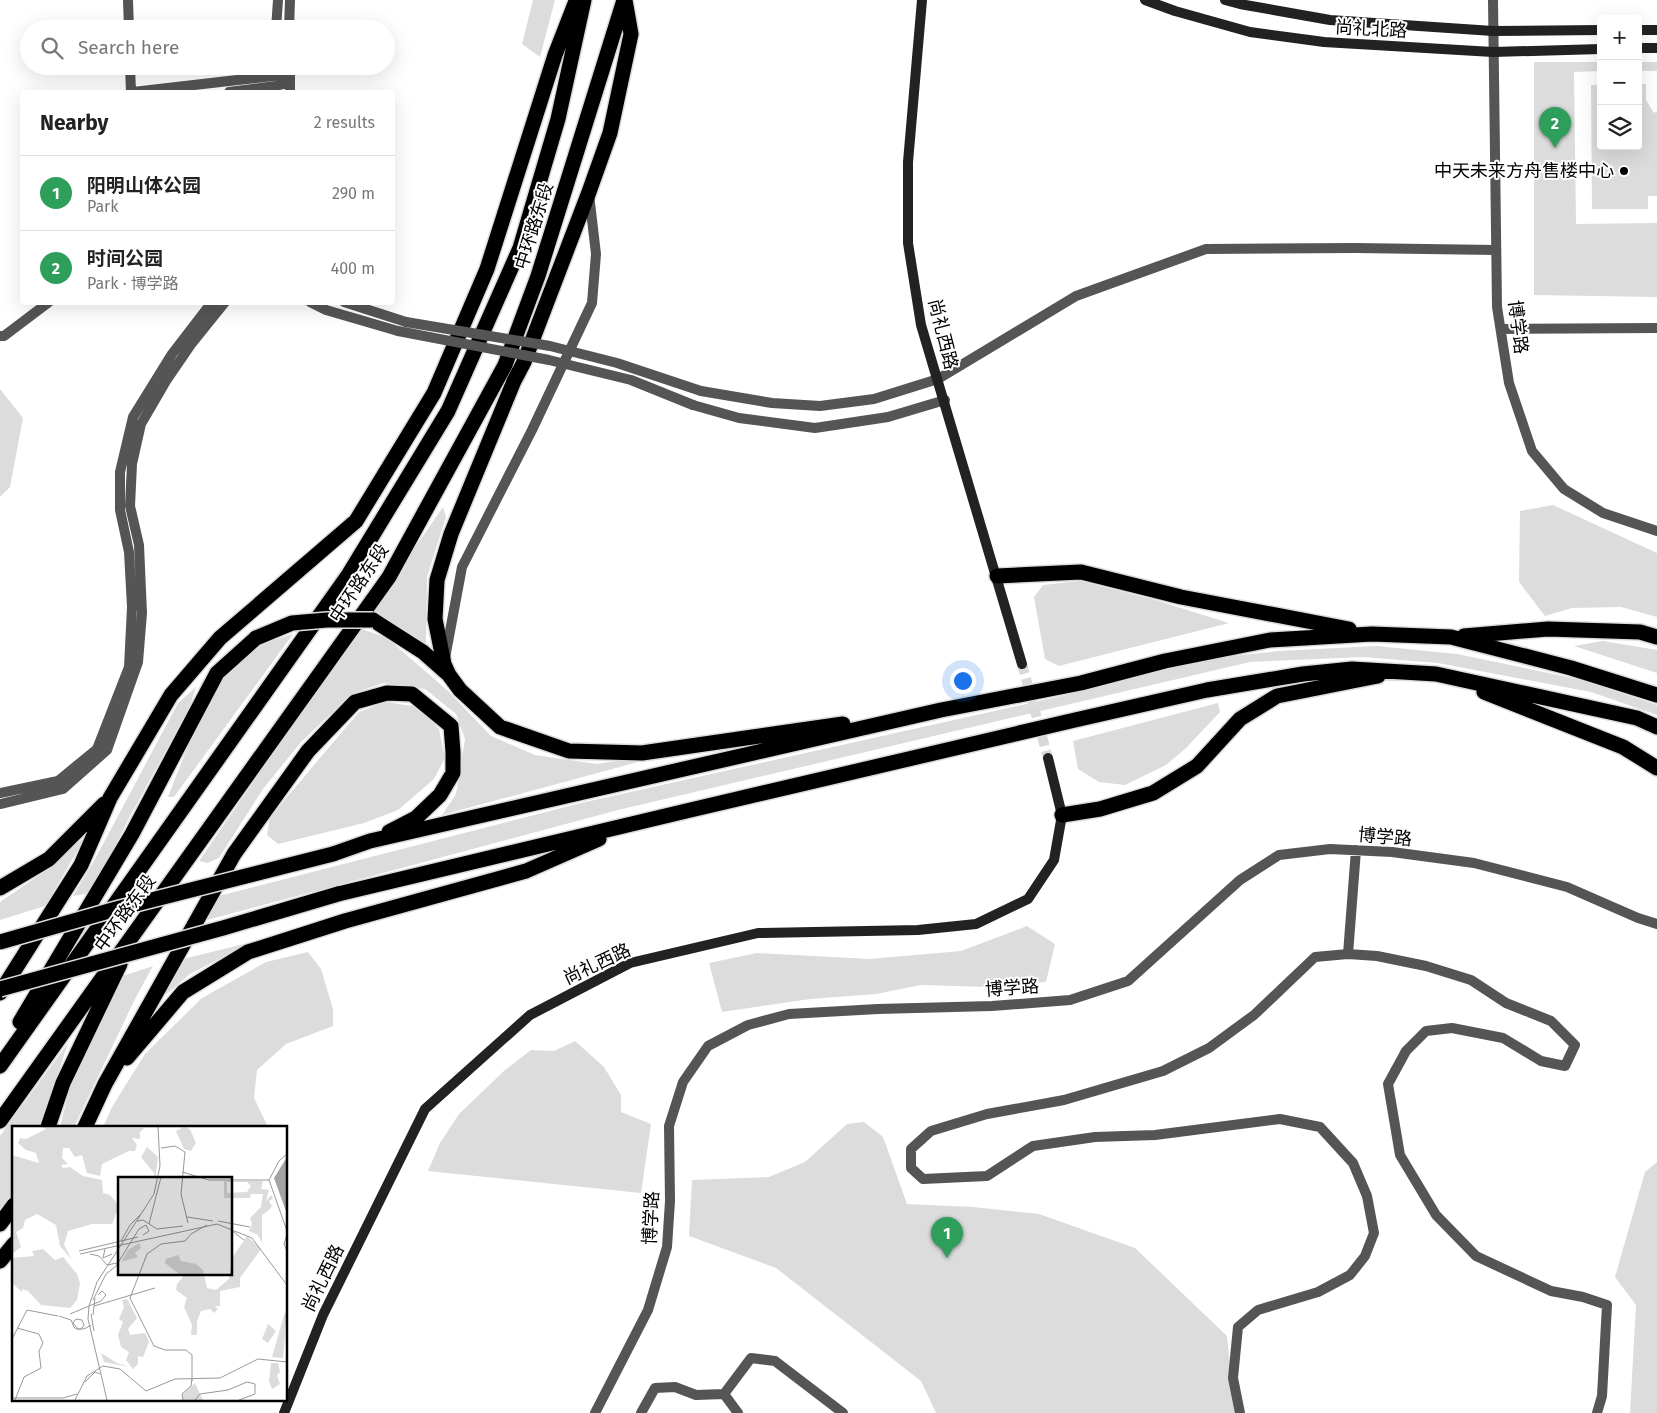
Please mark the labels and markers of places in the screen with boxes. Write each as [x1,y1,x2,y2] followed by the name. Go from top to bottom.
[1539,107,1571,148] pin: 2
[1434,160,1614,182] place label: 中天未来方舟售楼中心
[1618,165,1630,177] marker: 中天未来方舟售楼中心
[931,1217,963,1258] pin: 1

